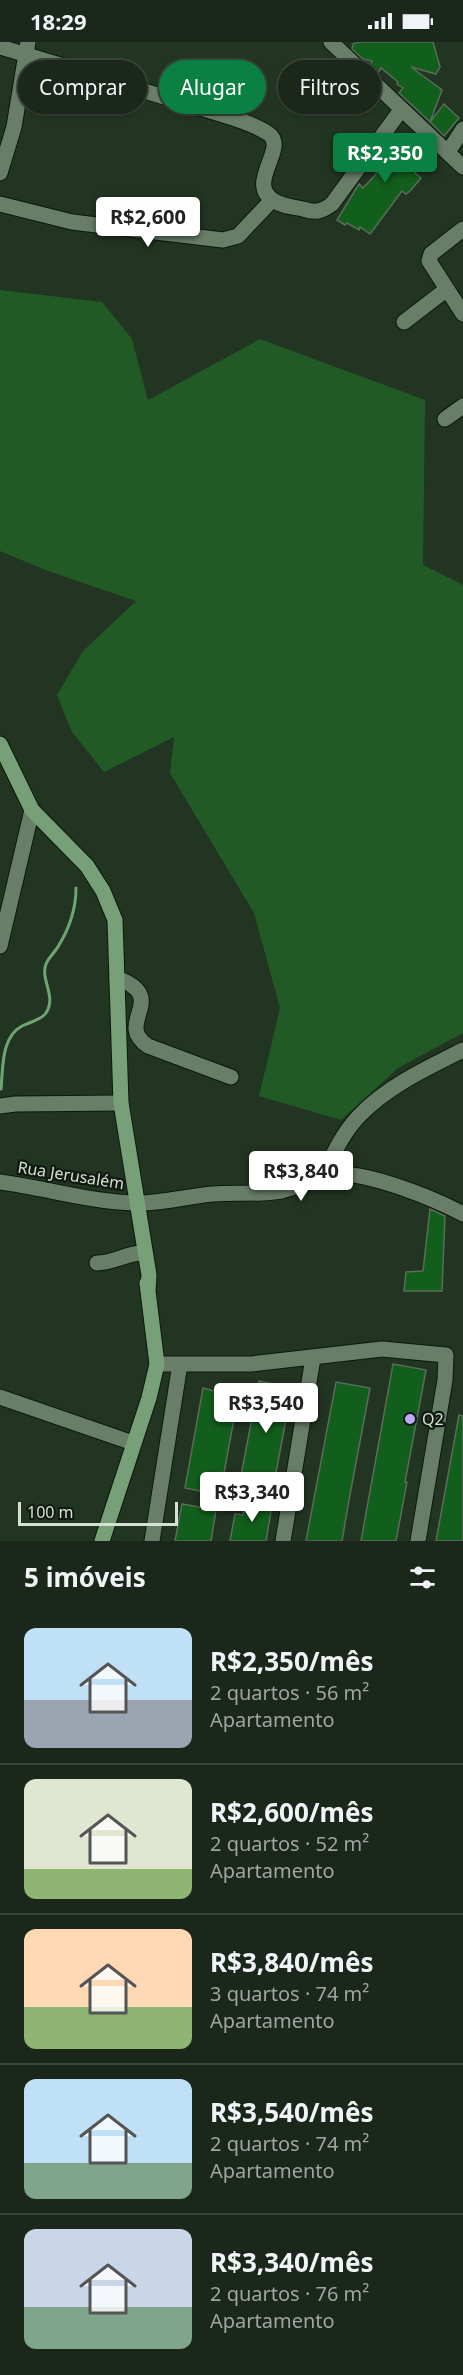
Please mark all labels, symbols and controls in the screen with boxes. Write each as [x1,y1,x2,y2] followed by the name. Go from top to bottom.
[30,6,87,36] text: 18:29
[18,60,147,114] chip: Comprar
[159,60,266,114] chip: Alugar
[278,60,381,114] chip: Filtros
[330,133,440,184] pin: R$2,350
[347,139,423,166] text: R$2,350
[93,197,203,248] pin: R$2,600
[110,203,186,230] text: R$2,600
[246,1151,356,1202] pin: R$3,840
[16,1156,126,1194] street label: Rua Jerusalém
[263,1157,339,1184] text: R$3,840
[211,1383,321,1434] pin: R$3,540
[228,1389,304,1416] text: R$3,540
[422,1408,444,1430] place label: Q2
[403,1412,417,1426] marker: Q2
[197,1472,307,1523] pin: R$3,340
[214,1478,290,1505] text: R$3,340
[18,1499,178,1526] scale bar
[27,1501,74,1523] text: 100 m
[24,1559,146,1595] text: 5 imóveis
[406,1561,439,1594] icon: filters
[210,1643,374,1679] text: R$2,350/mês
[72,1652,144,1724] icon: home
[210,1679,369,1706] text: 2 quartos · 56 m²
[210,1706,335,1733] text: Apartamento
[210,1794,374,1830] text: R$2,600/mês
[72,1803,144,1875] icon: home
[210,1830,369,1857] text: 2 quartos · 52 m²
[210,1857,335,1884] text: Apartamento
[210,1944,374,1980] text: R$3,840/mês
[72,1953,144,2025] icon: home
[210,1980,369,2007] text: 3 quartos · 74 m²
[210,2007,335,2034] text: Apartamento
[210,2094,374,2130] text: R$3,540/mês
[72,2103,144,2175] icon: home
[210,2130,369,2157] text: 2 quartos · 74 m²
[210,2157,335,2184] text: Apartamento
[210,2244,374,2280] text: R$3,340/mês
[72,2253,144,2325] icon: home
[210,2280,369,2307] text: 2 quartos · 76 m²
[210,2307,335,2334] text: Apartamento

